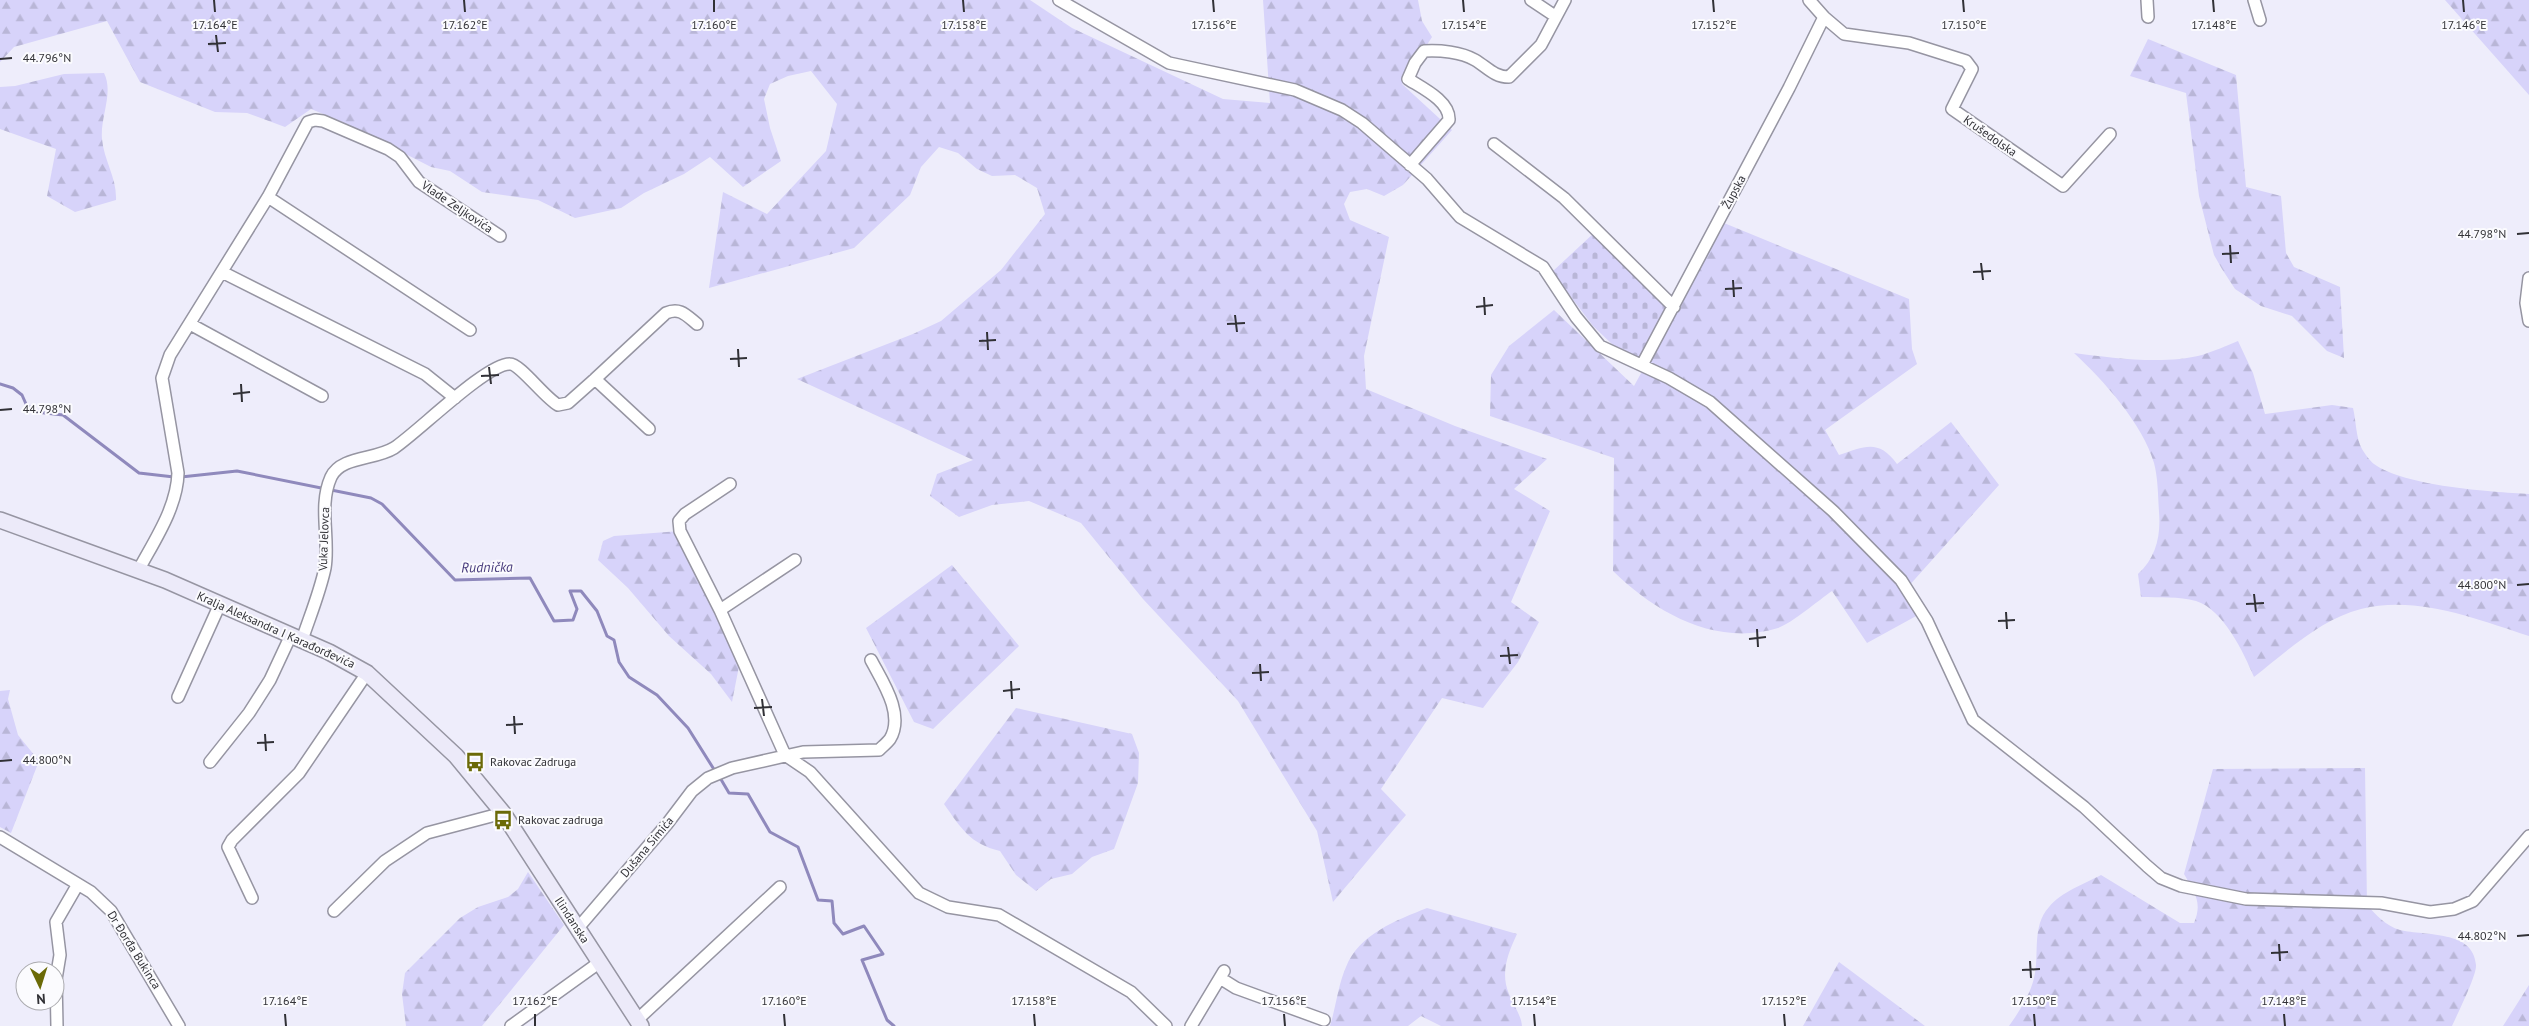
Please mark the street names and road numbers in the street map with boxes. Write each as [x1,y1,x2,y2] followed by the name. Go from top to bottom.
[1961,112,2020,159] street label: Krušedolska
[1718,172,1749,211] street label: Župska
[418,177,496,236] street label: Vlade Zeljkovića
[315,507,332,572] street label: Vuka Jelovca
[195,588,358,671] street label: Kralja Aleksandra I Karađorđevića
[617,813,676,880] street label: Dušana Simića
[552,894,593,946] street label: Ilindanska
[104,908,165,992] street label: Dr Đorđa Bukinca

